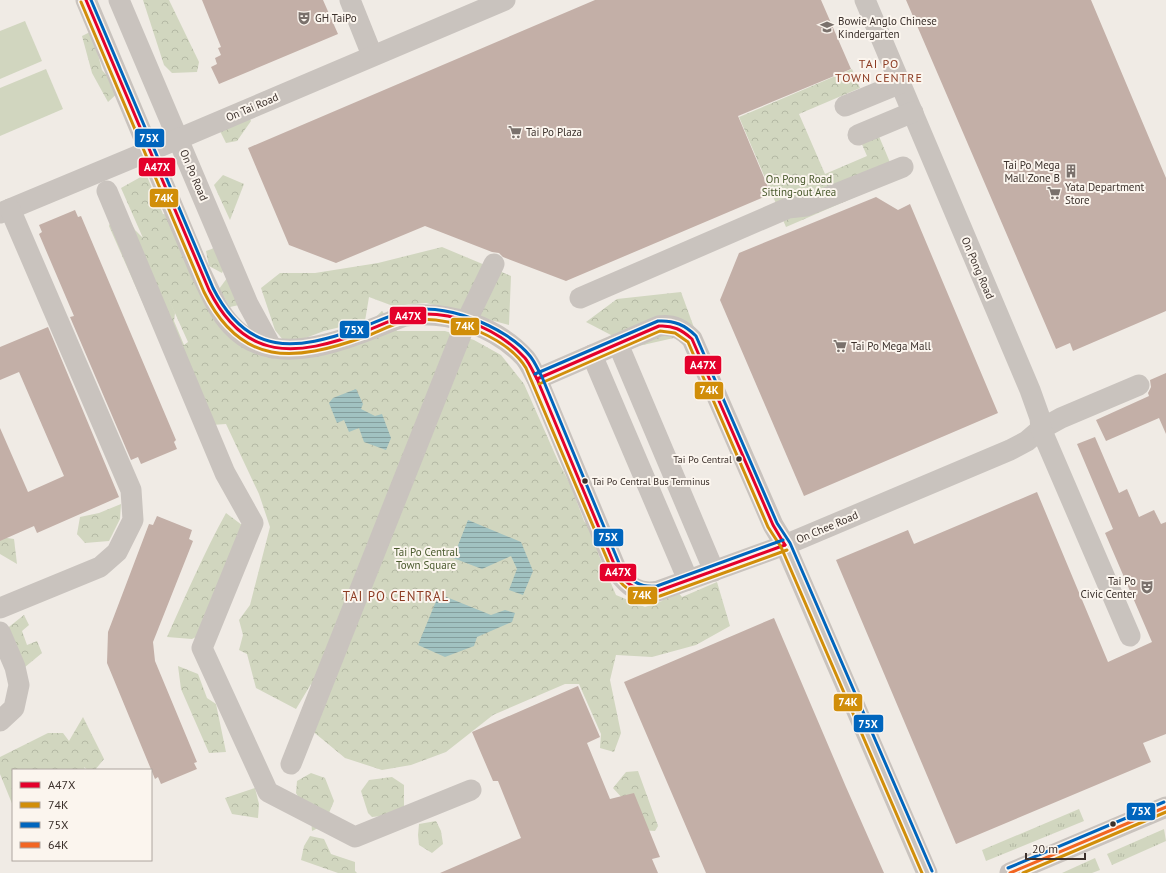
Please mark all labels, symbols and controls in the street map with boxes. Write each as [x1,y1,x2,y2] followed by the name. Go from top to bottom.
[296,10,312,26] theatre icon: GH TaiPo
[315,11,357,25] place label: GH TaiPo
[838,14,937,41] place label: Bowie Anglo Chinese Kindergarten
[819,19,835,35] school or university icon: Bowie Anglo Chinese Kindergarten
[835,56,923,85] district label: TAI PO TOWN CENTRE
[224,90,280,124] street label: On Tai Road
[507,124,523,140] supermarket icon: Tai Po Plaza
[526,125,582,139] place label: Tai Po Plaza
[134,128,165,148] line badge: 75X
[139,131,159,145] text: 75X
[177,147,211,203] street label: On Po Road
[138,157,176,177] line badge: A47X
[1004,158,1060,185] place label: Tai Po Mega Mall Zone B
[144,160,170,174] text: A47X
[1063,163,1079,179] building icon: Tai Po Mega Mall Zone B
[762,172,836,199] park label: On Pong Road Sitting-out Area
[1065,180,1144,207] place label: Yata Department Store
[1046,185,1062,201] supermarket icon: Yata Department Store
[149,188,179,208] line badge: 74K
[154,191,174,205] text: 74K
[959,235,997,301] street label: On Pong Road
[389,306,427,325] line badge: A47X
[395,309,421,323] text: A47X
[450,317,480,336] line badge: 74K
[455,319,475,333] text: 74K
[339,320,370,339] line badge: 75X
[344,323,364,337] text: 75X
[832,338,848,354] supermarket icon: Tai Po Mega Mall
[851,339,932,353] place label: Tai Po Mega Mall
[684,355,722,375] line badge: A47X
[690,358,716,372] text: A47X
[694,381,724,400] line badge: 74K
[699,383,719,397] text: 74K
[673,453,732,466] place label: Tai Po Central
[734,454,744,464] marker: Tai Po Central
[592,475,710,488] place label: Tai Po Central Bus Terminus
[580,476,590,486] marker: Tai Po Central Bus Terminus
[794,508,860,546] street label: On Chee Road
[593,528,624,547] line badge: 75X
[598,530,618,544] text: 75X
[394,545,459,572] park label: Tai Po Central Town Square
[599,563,637,582] line badge: A47X
[605,565,631,579] text: A47X
[1080,574,1136,601] place label: Tai Po Civic Center
[1139,579,1155,595] theatre icon: Tai Po Civic Center
[627,586,658,605] line badge: 74K
[343,588,449,605] district label: TAI PO CENTRAL
[632,588,652,602] text: 74K
[833,693,863,712] line badge: 74K
[838,695,858,709] text: 74K
[853,714,884,733] line badge: 75X
[858,717,878,731] text: 75X
[12,769,152,861] legend
[48,777,76,792] text: A47X
[48,797,68,812] text: 74K
[1126,802,1156,821] line badge: 75X
[1131,804,1151,818] text: 75X
[48,817,69,832] text: 75X
[1108,819,1118,829] unlabelled marker
[1026,835,1085,861] scale bar
[48,837,68,852] text: 64K
[1032,841,1058,856] text: 20 m

